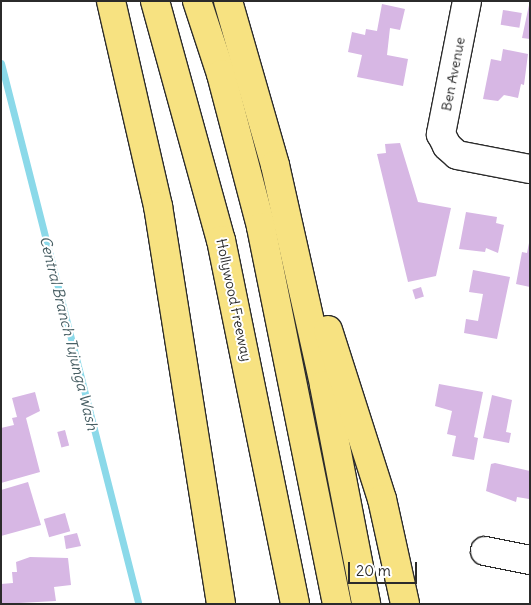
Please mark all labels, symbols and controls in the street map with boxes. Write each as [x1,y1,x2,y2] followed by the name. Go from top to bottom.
[438,36,468,112] street label: Ben Avenue
[36,234,102,432] water label: Central Branch Tujunga Wash
[213,237,255,363] street label: Hollywood Freeway
[351,552,420,584] scale bar
[356,561,391,580] text: 20 m

